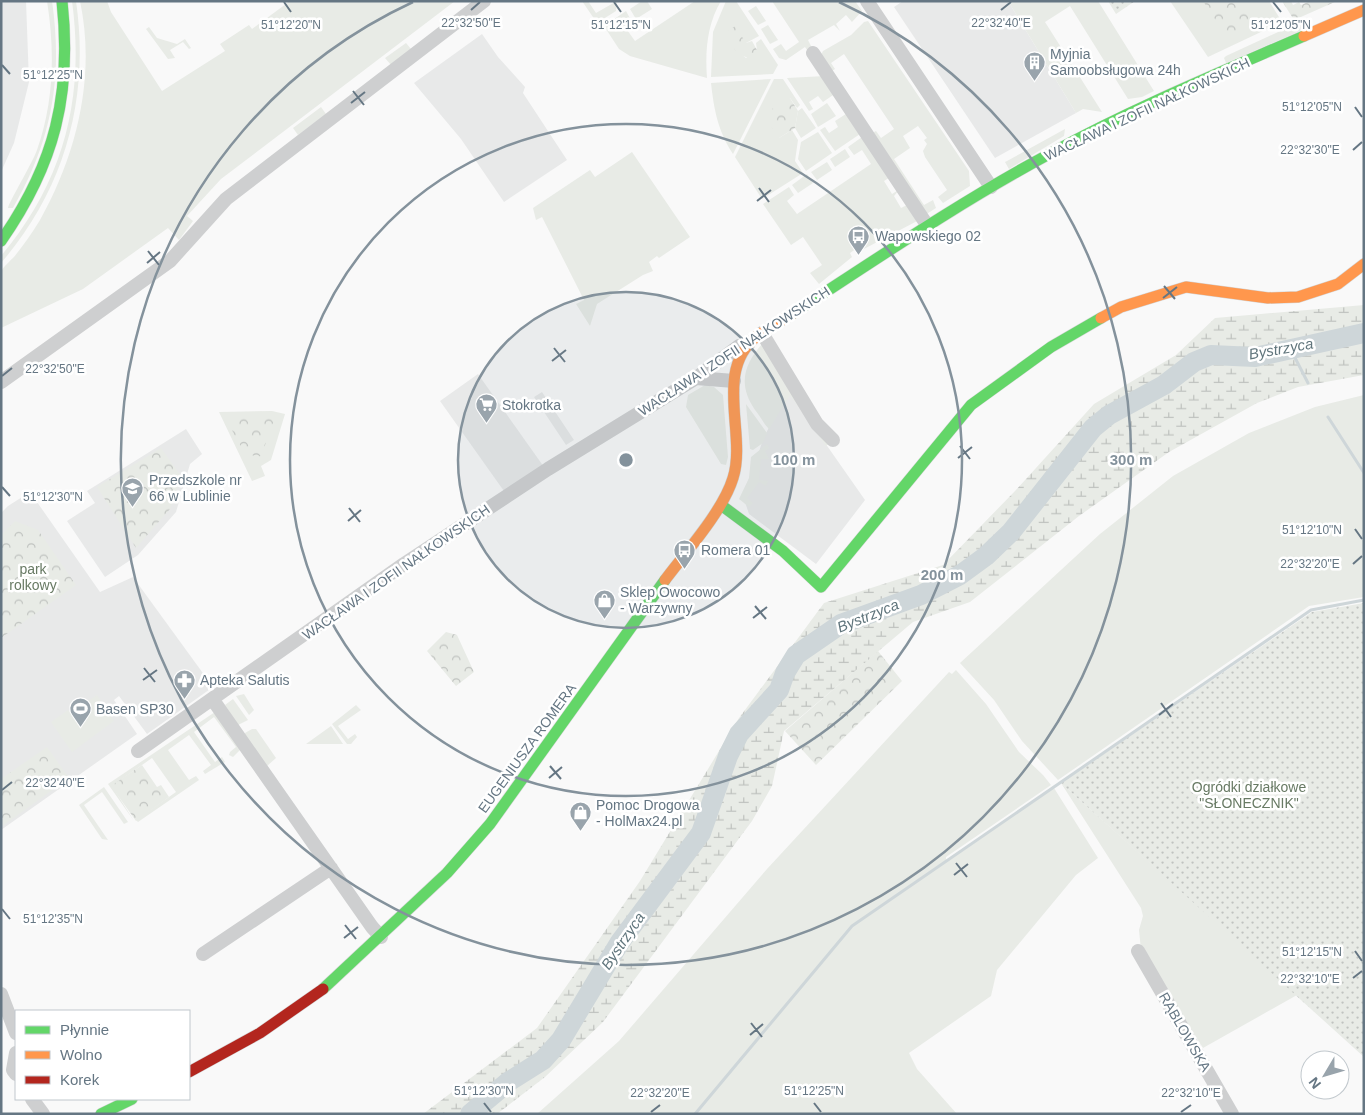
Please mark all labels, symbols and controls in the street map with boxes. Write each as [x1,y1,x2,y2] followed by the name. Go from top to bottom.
[441,16,501,30] text: 22°32'50"E
[971,16,1031,30] text: 22°32'40"E
[261,18,321,32] text: 51°12'20"N
[591,18,651,32] text: 51°12'15"N
[1251,18,1311,32] text: 51°12'05"N
[1050,46,1181,78] place label: Myjnia Samoobsługowa 24h
[1022,50,1046,81] building icon: Myjnia Samoobsługowa 24h
[1042,54,1252,164] street label: WACŁAWA I ZOFII NAŁKOWSKICH
[23,68,83,82] text: 51°12'25"N
[1282,100,1342,114] text: 51°12'05"N
[1280,143,1340,157] text: 22°32'30"E
[847,224,871,255] bus stop icon: Wapowskiego 02
[875,228,981,244] place label: Wapowskiego 02
[635,283,833,419] street label: WACŁAWA I ZOFII NAŁKOWSKICH
[1247,334,1314,363] water label: Bystrzyca
[25,362,85,376] text: 22°32'50"E
[474,393,498,424] supermarket icon: Stokrotka
[502,397,561,413] place label: Stokrotka
[617,451,635,469] centre of rings
[773,451,815,468] text: 100 m
[1110,451,1152,468] text: 300 m
[149,472,242,504] place label: Przedszkole nr 66 w Lublinie
[121,476,145,507] school or university icon: Przedszkole nr 66 w Lublinie
[23,490,83,504] text: 51°12'30"N
[299,501,493,643] street label: WACŁAWA I ZOFII NAŁKOWSKICH
[1282,523,1342,537] text: 51°12'10"N
[673,538,697,569] bus stop icon: Romera 01
[701,542,770,558] place label: Romera 01
[1280,557,1340,571] text: 22°32'20"E
[9,561,57,593] park label: park rolkowy
[921,566,963,583] text: 200 m
[620,584,721,616] place label: Sklep Owocowo - Warzywny
[592,588,616,619] shop icon: Sklep Owocowo - Warzywny
[834,595,901,636] water label: Bystrzyca
[172,668,196,699] pharmacy icon: Apteka Salutis
[200,672,290,688] place label: Apteka Salutis
[475,680,580,816] street label: EUGENIUSZA ROMERA
[68,697,92,728] sports icon: Basen SP30
[96,701,174,717] place label: Basen SP30
[25,776,85,790] text: 22°32'40"E
[1192,779,1306,811] park label: Ogródki działkowe "SŁONECZNIK"
[596,797,700,829] place label: Pomoc Drogowa - HolMax24.pl
[568,801,592,832] shop icon: Pomoc Drogowa - HolMax24.pl
[597,909,648,972] water label: Bystrzyca
[23,912,83,926] text: 51°12'35"N
[1282,945,1342,959] text: 51°12'15"N
[1280,972,1340,986] text: 22°32'10"E
[1156,990,1214,1075] street label: RĄBLOWSKA
[15,1010,190,1100] legend
[60,1021,109,1038] text: Płynnie
[60,1046,102,1063] text: Wolno
[1300,1050,1350,1100] north arrow
[60,1071,100,1088] text: Korek
[1305,1074,1324,1092] text: N
[454,1084,514,1098] text: 51°12'30"N
[784,1084,844,1098] text: 51°12'25"N
[630,1086,690,1100] text: 22°32'20"E
[1161,1086,1221,1100] text: 22°32'10"E

